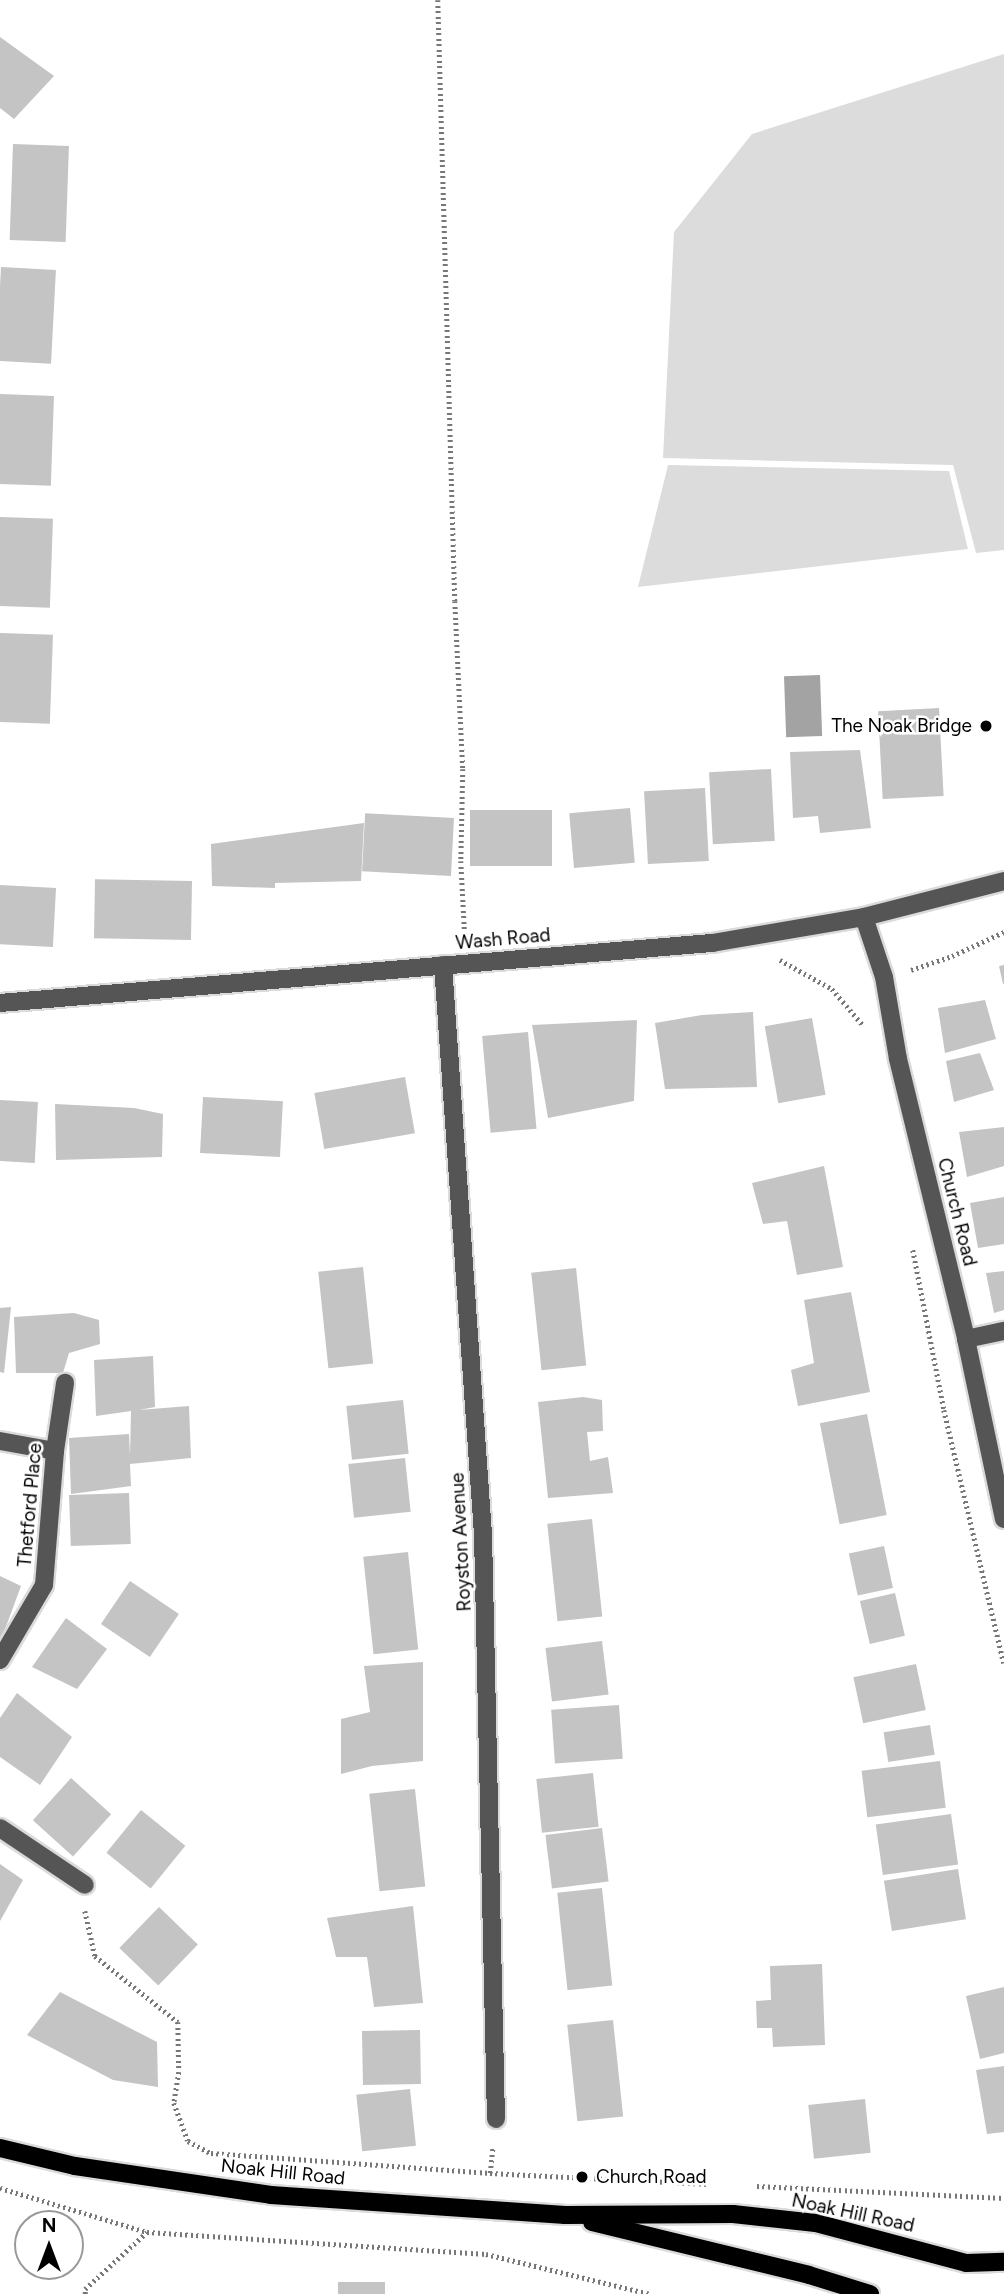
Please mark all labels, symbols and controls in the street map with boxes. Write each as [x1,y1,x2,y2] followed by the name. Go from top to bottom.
[831,715,972,737] place label: The Noak Bridge
[978,718,994,734] marker: The Noak Bridge
[455,924,551,954] street label: Wash Road
[933,1156,981,1268] street label: Church Road
[13,1442,47,1568] street label: Thetford Place
[446,1472,476,1612] street label: Royston Avenue
[220,2154,346,2190] street label: Noak Hill Road
[596,2166,707,2188] place label: Church Road
[574,2169,590,2185] marker: Church Road
[790,2189,916,2237] street label: Noak Hill Road
[14,2210,84,2280] north arrow
[42,2214,56,2237] text: N

